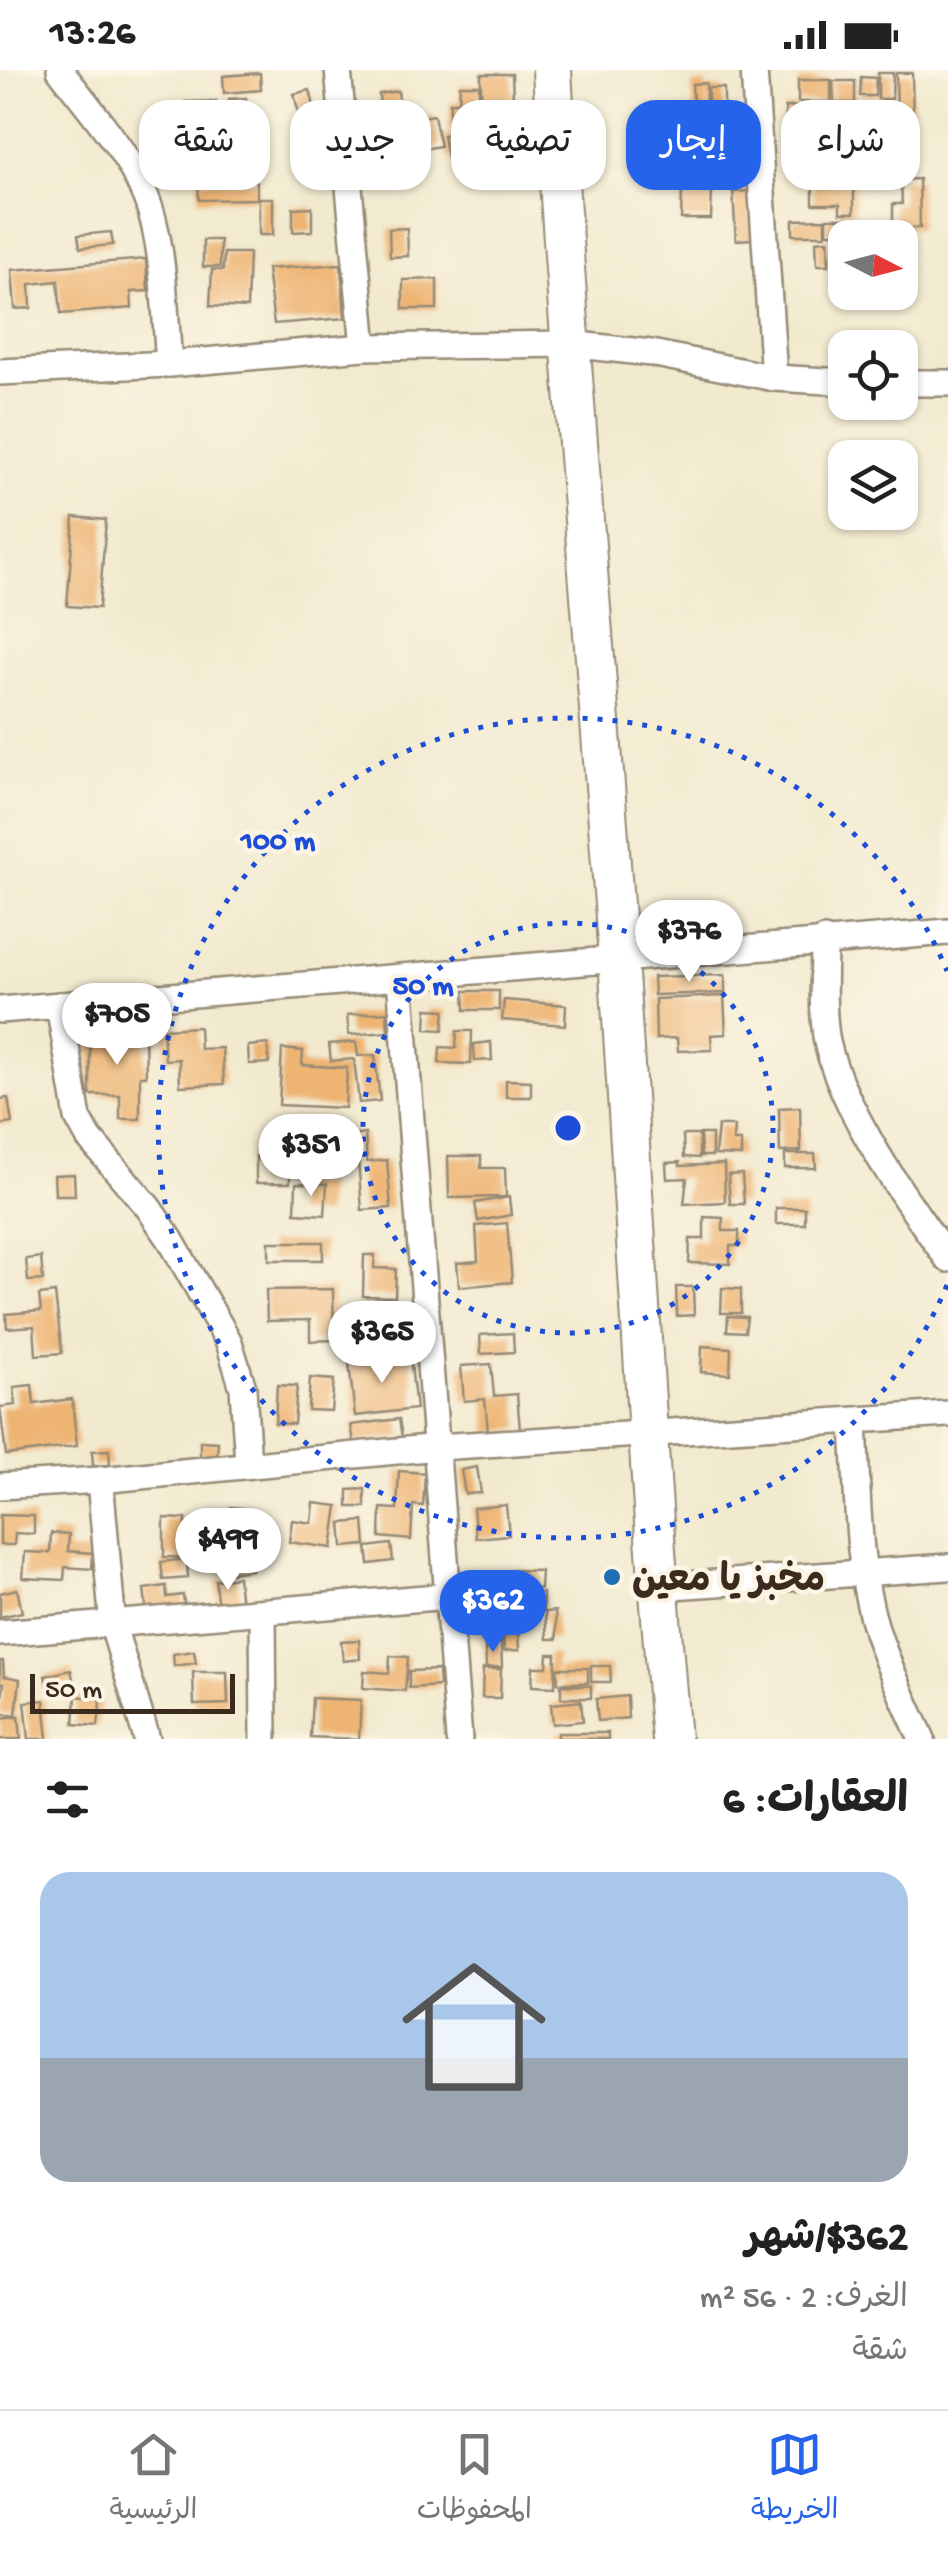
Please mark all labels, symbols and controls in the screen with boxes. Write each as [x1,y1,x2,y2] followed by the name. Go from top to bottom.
[50,13,135,57] text: 13:26
[139,100,270,190] chip: شقة
[290,100,431,190] chip: جديد
[451,100,606,190] chip: تصفية
[626,100,761,190] chip: إيجار
[781,100,920,190] chip: شراء
[828,220,918,310] north arrow
[828,220,918,530] map controls
[828,330,918,420] button: locate
[828,440,918,530] button: layers
[240,826,316,861] text: 100 m
[630,900,748,985] pin: $376
[657,913,721,951] text: $376
[392,971,454,1006] text: 50 m
[58,983,176,1068] pin: $705
[84,996,150,1034] text: $705
[550,1110,586,1146] centre of rings
[252,1114,370,1199] pin: $351
[281,1127,341,1165] text: $351
[323,1301,441,1386] pin: $365
[350,1314,414,1352] text: $365
[169,1508,287,1593] pin: $499
[197,1521,259,1559] text: $499
[632,1560,825,1605] place label: مخبز يا معين
[601,1566,623,1588] marker: مخبز يا معين
[434,1570,552,1655] pin: $362
[462,1583,524,1621] text: $362
[30,1669,235,1714] scale bar
[45,1675,102,1708] text: 50 m
[40,1772,95,1827] icon: filters
[723,1779,908,1828] text: العقارات: 6
[384,1937,564,2117] icon: home
[746,2216,908,2265] text: $362/شهر
[700,2281,908,2319] text: الغرف: 2 · 56 m²
[852,2334,908,2372] text: شقة
[110,2427,198,2533] tab: الرئيسية
[417,2427,532,2533] tab: المحفوظات
[751,2427,838,2533] tab: الخريطة

